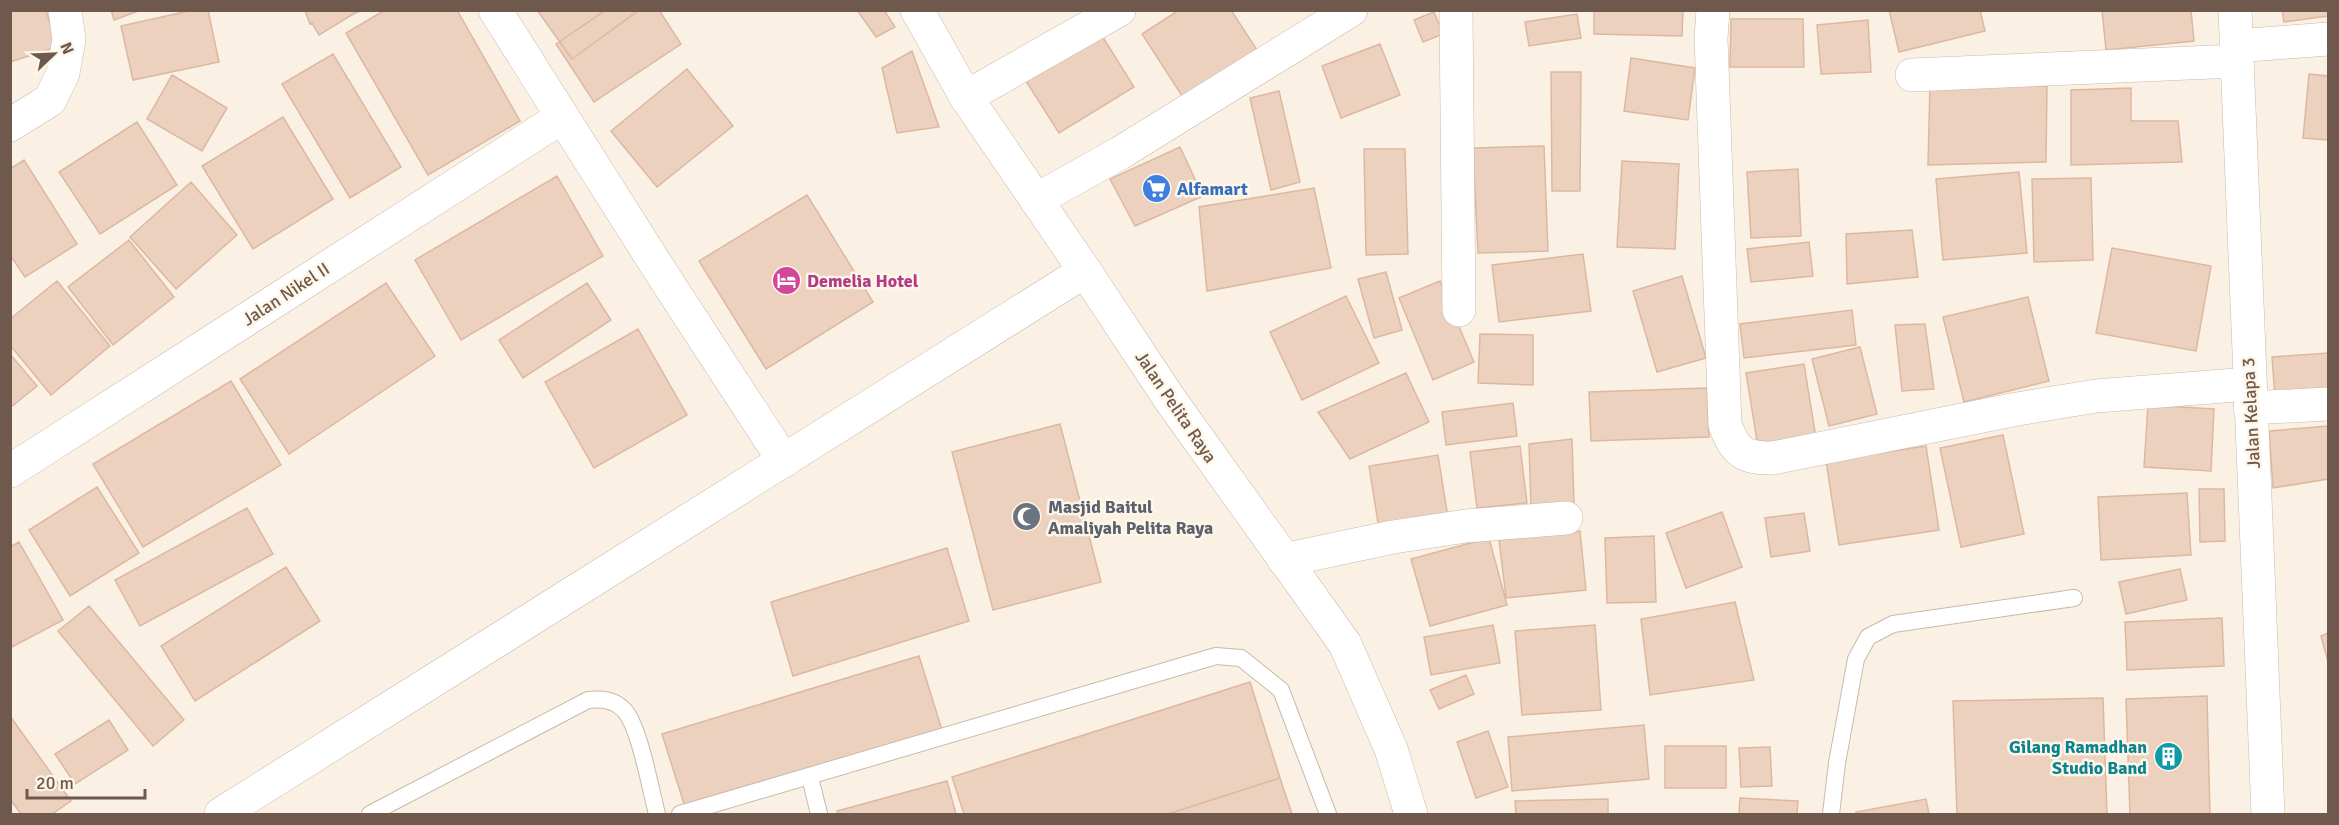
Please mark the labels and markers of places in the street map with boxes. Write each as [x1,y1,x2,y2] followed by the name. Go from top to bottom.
[1140,173,1172,205] supermarket icon: Alfamart
[1177,178,1248,200] place label: Alfamart
[770,265,802,297] hotel icon: Demelia Hotel
[807,270,919,292] place label: Demelia Hotel
[1048,496,1213,539] place label: Masjid Baitul Amaliyah Pelita Raya
[1011,501,1043,533] mosque icon: Masjid Baitul Amaliyah Pelita Raya
[2009,736,2147,779] place label: Gilang Ramadhan Studio Band
[2152,741,2184,773] building icon: Gilang Ramadhan Studio Band

